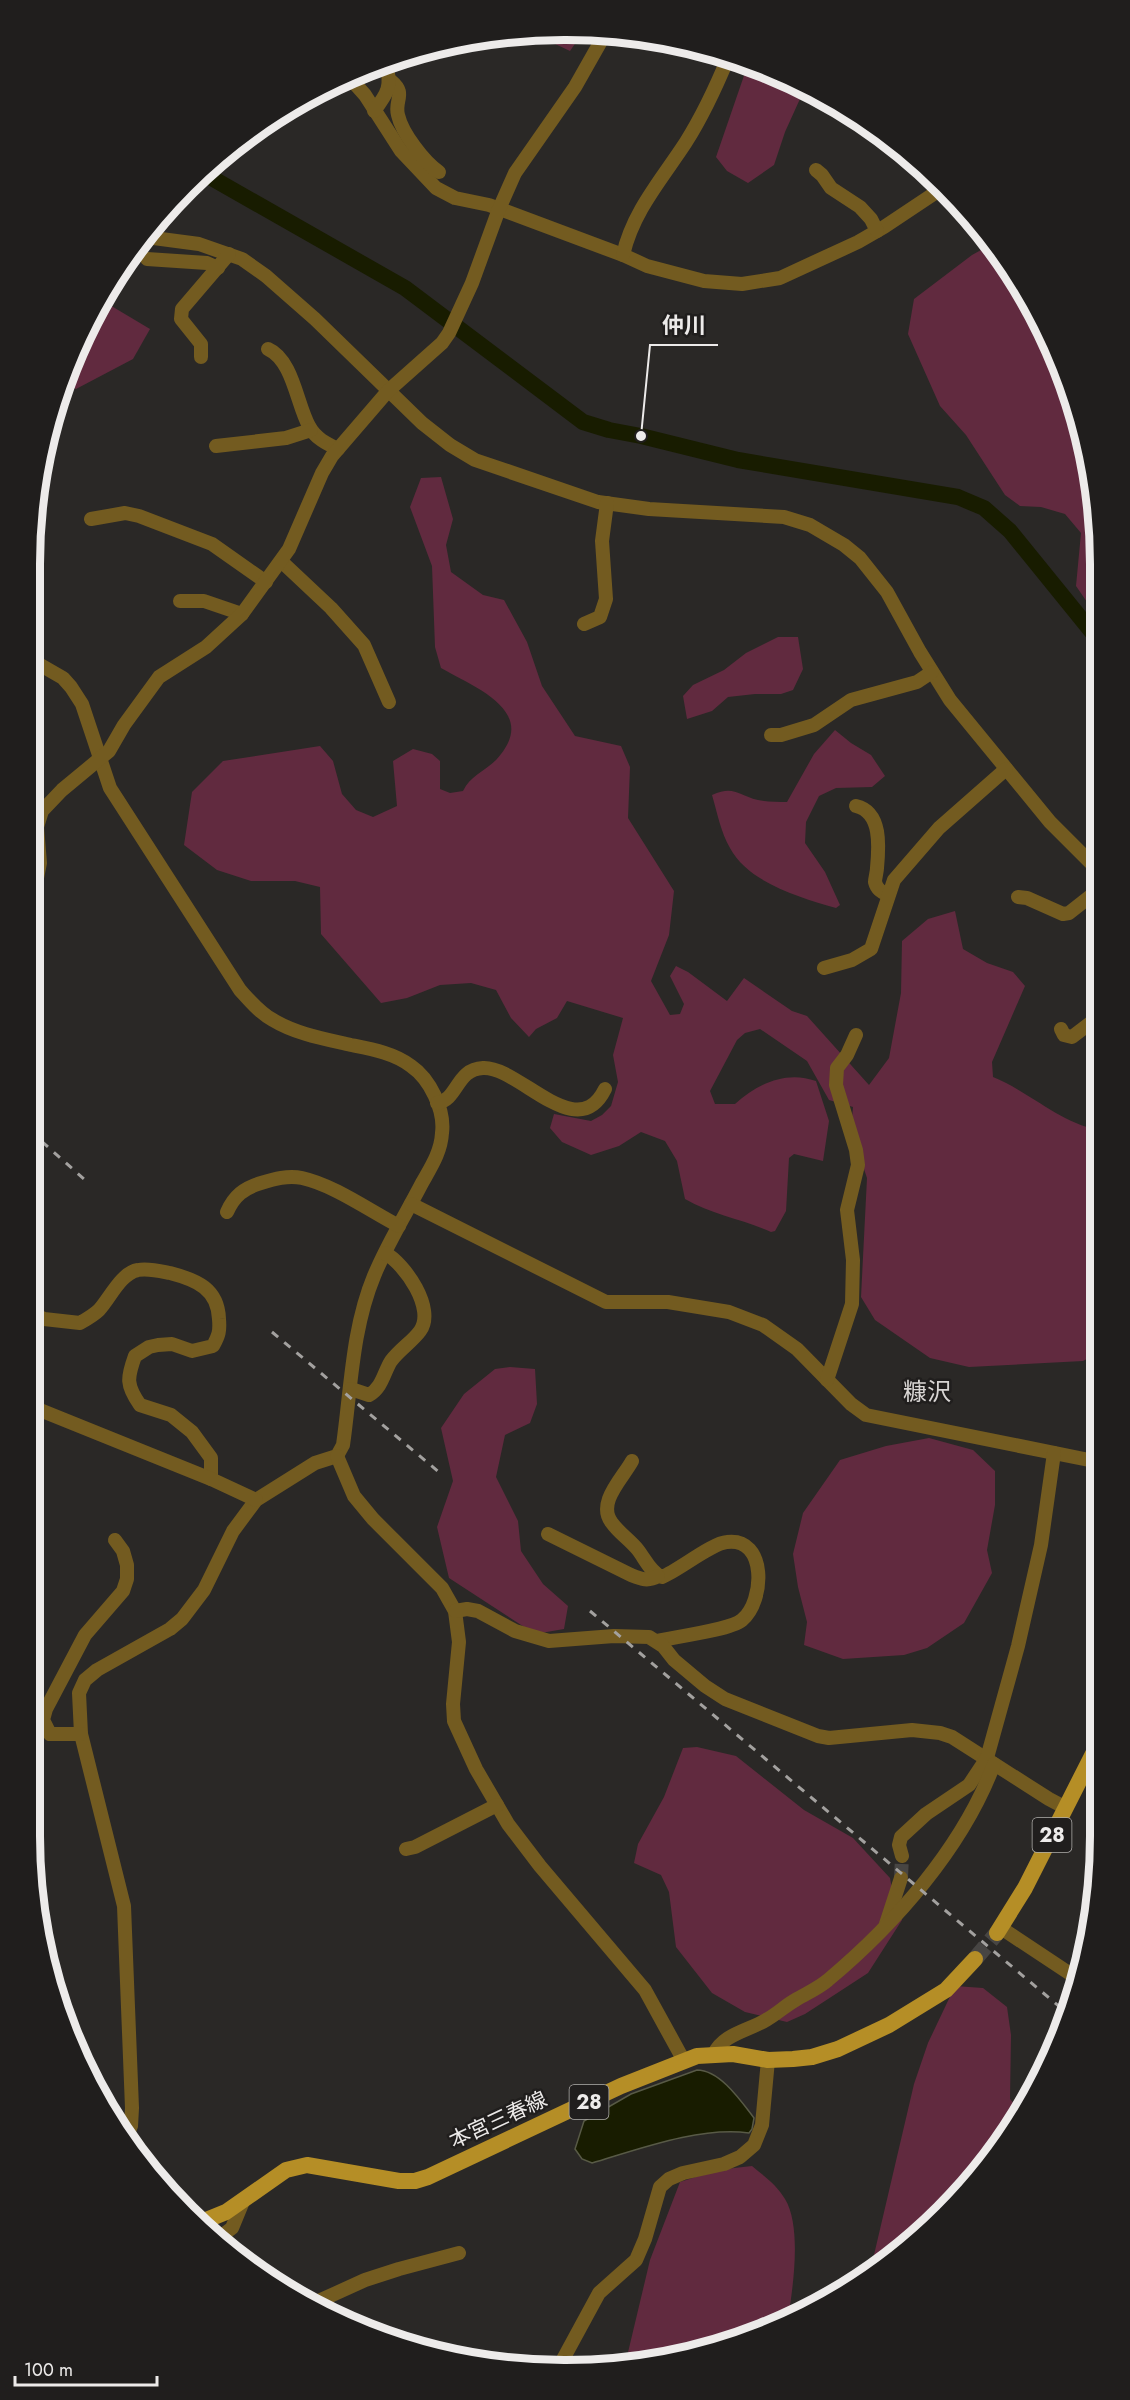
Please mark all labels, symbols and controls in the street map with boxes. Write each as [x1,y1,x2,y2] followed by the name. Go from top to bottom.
[650,305,718,345] callout: 仲川
[662,309,706,341] text: 仲川
[903,1374,951,1409] district label: 糠沢
[1032,1818,1072,1852] road number: 28
[444,2084,552,2156] street label: 本宮三春線
[570,2085,608,2119] road number: 28
[15,2349,158,2387] scale bar
[24,2357,73,2383] text: 100 m

